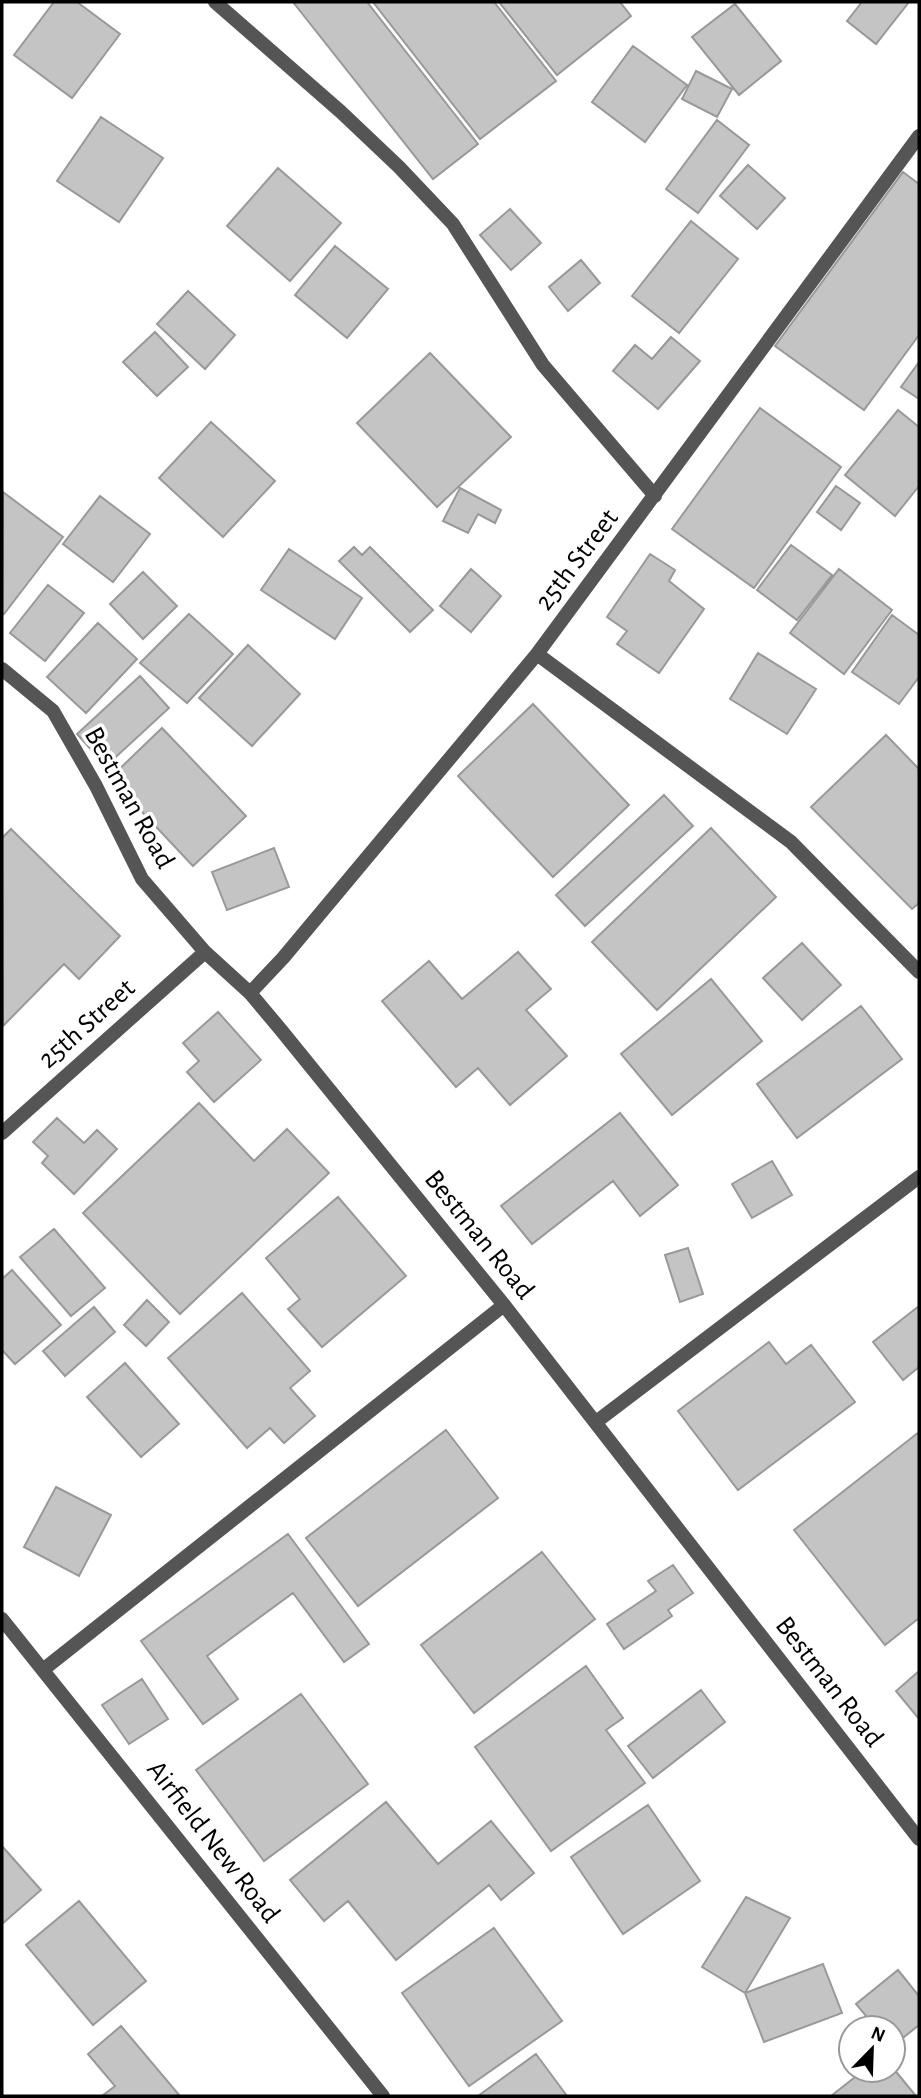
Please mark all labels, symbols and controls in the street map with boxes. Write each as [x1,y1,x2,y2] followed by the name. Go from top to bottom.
[530,504,624,616] street label: 25th Street
[79,723,179,873] street label: Bestman Road
[34,974,140,1074] street label: 25th Street
[419,1165,539,1305] street label: Bestman Road
[770,1612,888,1752] street label: Bestman Road
[141,1756,285,1928] street label: Airfield New Road
[837,2014,907,2084] north arrow
[868,2023,888,2046] text: N

